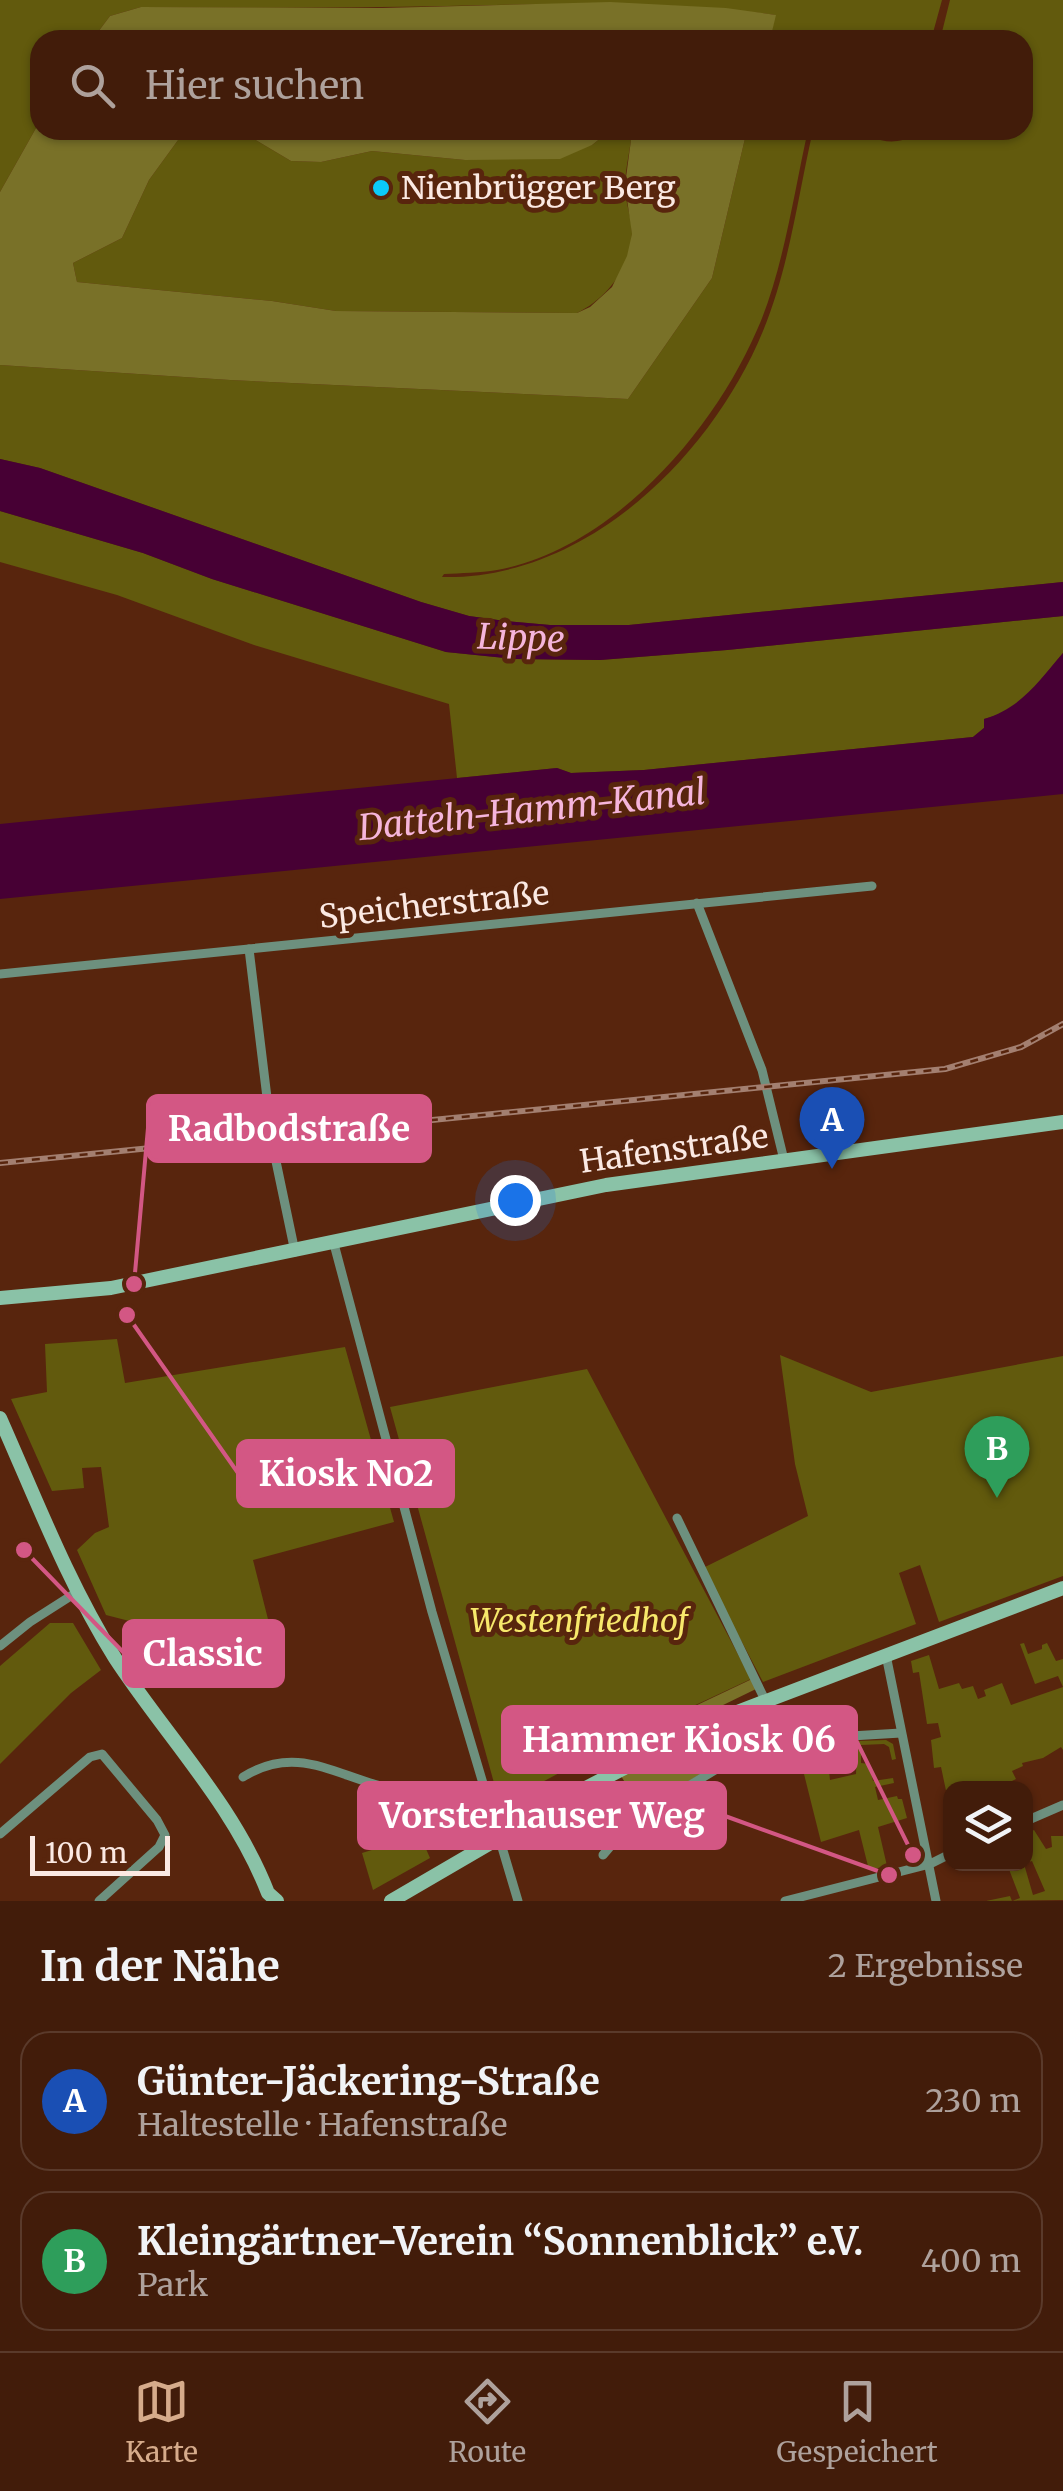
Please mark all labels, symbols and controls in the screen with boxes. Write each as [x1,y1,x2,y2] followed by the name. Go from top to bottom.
[30,30,1033,140] search box
[65,58,120,113] icon: search
[145,62,364,109] text: Hier suchen
[401,168,676,208] place label: Nienbrügger Berg
[370,177,392,199] marker: Nienbrügger Berg
[476,614,566,662] water label: Lippe
[355,770,708,850] water label: Datteln-Hamm-Kanal
[317,873,551,937] street label: Speicherstraße
[800,1086,864,1169] pin: A
[148,1096,430,1161] callout: Radbodstraße
[168,1107,410,1151] text: Radbodstraße
[577,1116,771,1182] street label: Hafenstraße
[490,1175,541,1226] your location
[964,1416,1030,1498] pin: B
[238,1441,453,1506] callout: Kiosk No2
[258,1452,434,1496] text: Kiosk No2
[470,1601,691,1641] park label: Westenfriedhof
[124,1621,283,1686] callout: Classic
[143,1632,263,1676] text: Classic
[503,1707,856,1772] callout: Hammer Kiosk 06
[522,1718,836,1762] text: Hammer Kiosk 06
[943,1781,1033,1871] map controls
[943,1781,1033,1871] button: layers
[359,1783,725,1848] callout: Vorsterhauser Weg
[378,1794,705,1838] text: Vorsterhauser Weg
[30,1831,170,1876] scale bar
[45,1835,127,1871] text: 100 m
[40,1940,280,1992] text: In der Nähe
[828,1946,1023,1986] text: 2 Ergebnisse
[137,2058,600,2105] text: Günter-Jäckering-Straße
[63,2081,86,2121] text: A
[925,2081,1021,2121] text: 230 m
[137,2105,508,2145] text: Haltestelle · Hafenstraße
[137,2218,863,2265] text: Kleingärtner-Verein “Sonnenblick” e.V.
[63,2241,86,2281] text: B
[921,2241,1021,2281] text: 400 m
[137,2265,208,2305] text: Park
[125,2374,198,2470] tab: Karte
[448,2374,526,2470] tab: Route
[777,2374,938,2470] tab: Gespeichert

